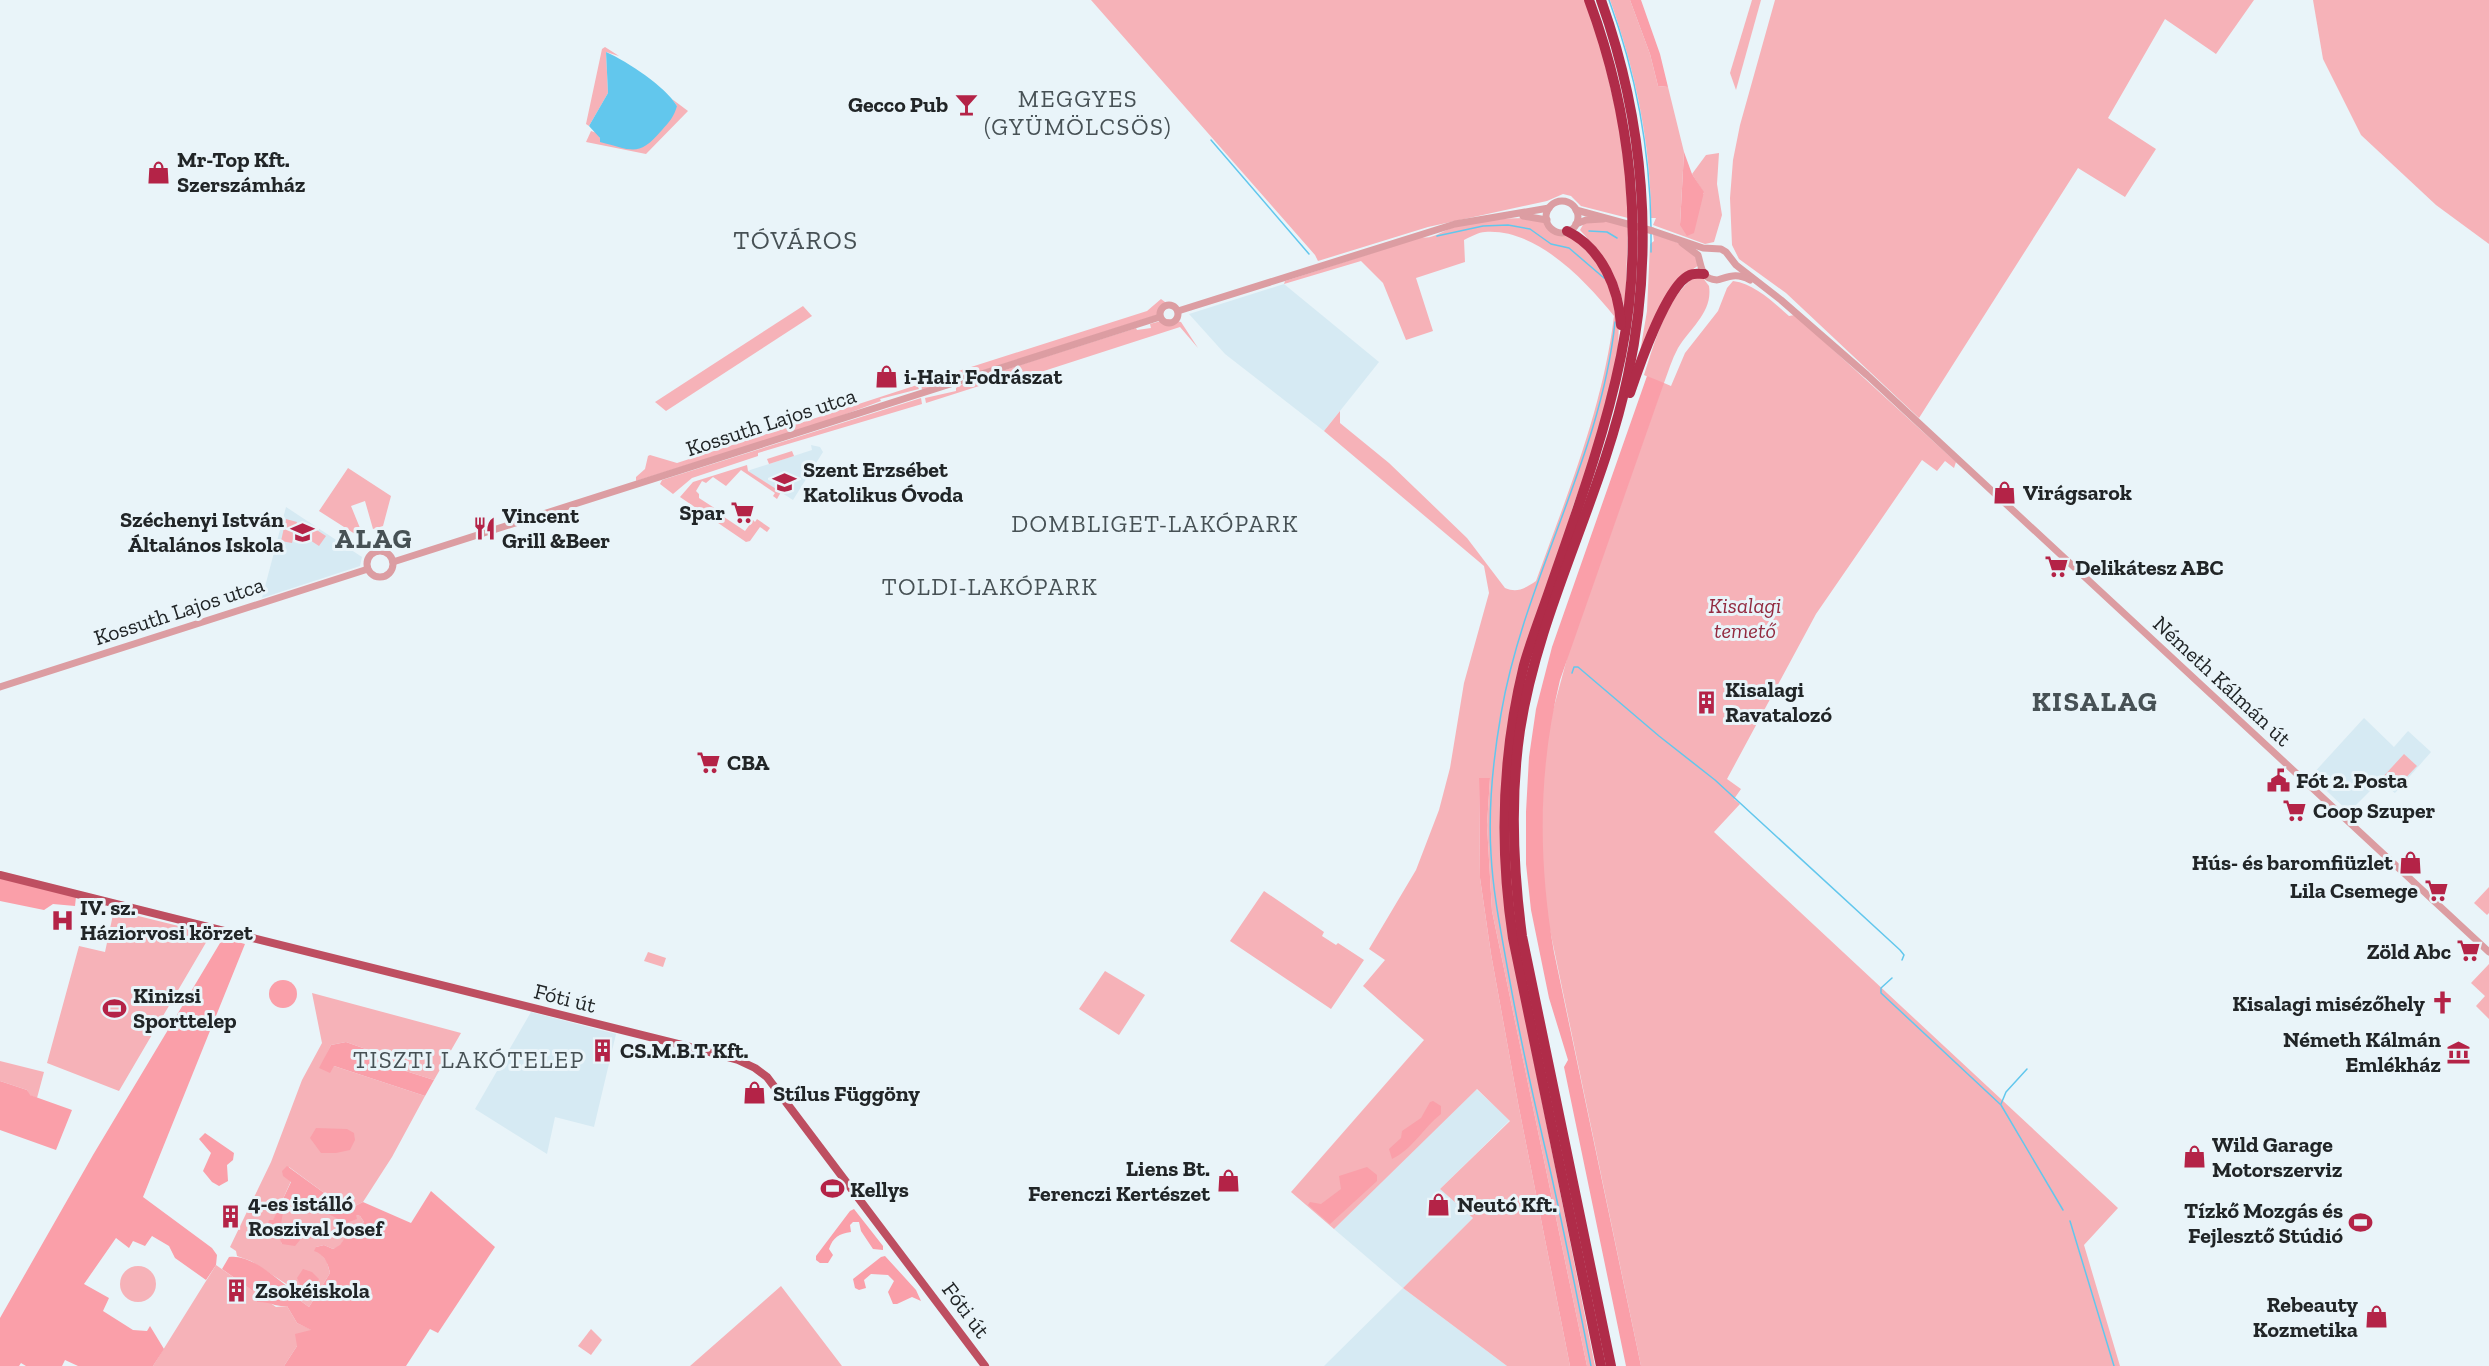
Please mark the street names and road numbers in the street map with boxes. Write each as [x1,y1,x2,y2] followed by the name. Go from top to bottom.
[683,382,860,462] street label: Kossuth Lajos utca
[91,571,268,651] street label: Kossuth Lajos utca
[2147,610,2297,752] street label: Németh Kálmán út
[531,977,600,1019] street label: Fóti út
[936,1277,996,1344] street label: Fóti út

